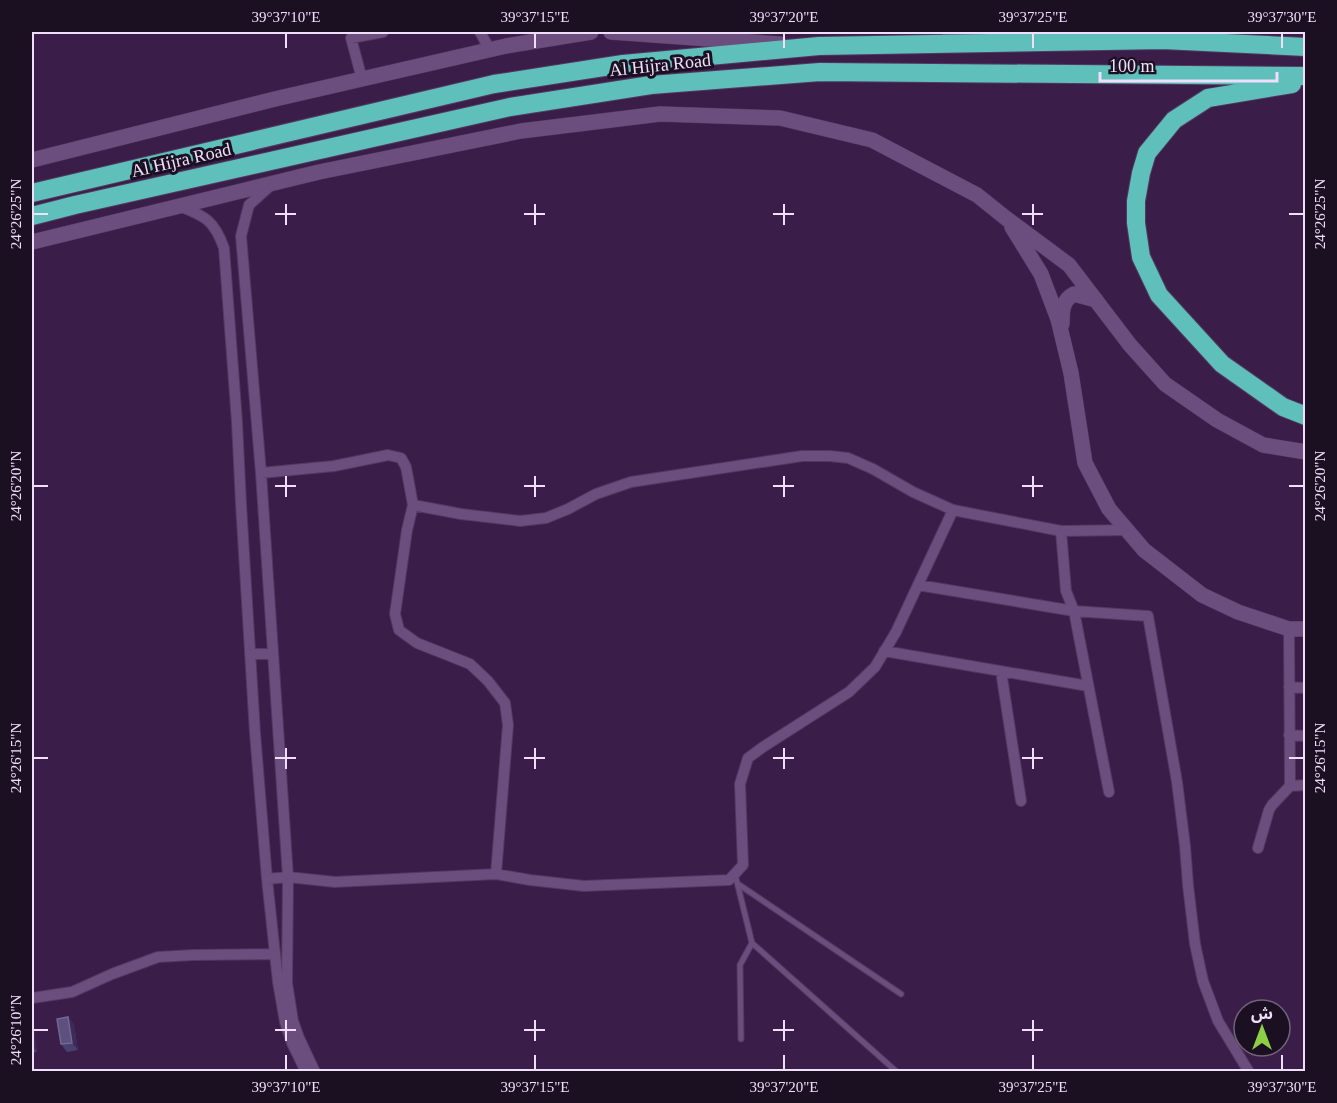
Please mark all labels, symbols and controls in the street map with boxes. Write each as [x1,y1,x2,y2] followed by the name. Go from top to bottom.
[252,9,321,25] text: 39°37'10"E
[501,9,570,25] text: 39°37'15"E
[750,9,819,25] text: 39°37'20"E
[999,9,1068,25] text: 39°37'25"E
[1248,9,1317,25] text: 39°37'30"E
[1100,45,1277,83] scale bar
[608,50,712,80] street label: Al Hijra Road
[1109,56,1155,76] text: 100 m
[129,139,233,181] street label: Al Hijra Road
[8,179,24,249] text: 24°26'25"N
[1312,179,1328,249] text: 24°26'25"N
[8,451,24,521] text: 24°26'20"N
[1312,451,1328,521] text: 24°26'20"N
[8,723,24,793] text: 24°26'15"N
[1312,723,1328,793] text: 24°26'15"N
[8,995,24,1065] text: 24°26'10"N
[1232,998,1292,1058] north arrow
[1251,1005,1273,1023] text: ش
[252,1079,321,1095] text: 39°37'10"E
[501,1079,570,1095] text: 39°37'15"E
[750,1079,819,1095] text: 39°37'20"E
[999,1079,1068,1095] text: 39°37'25"E
[1248,1079,1317,1095] text: 39°37'30"E

